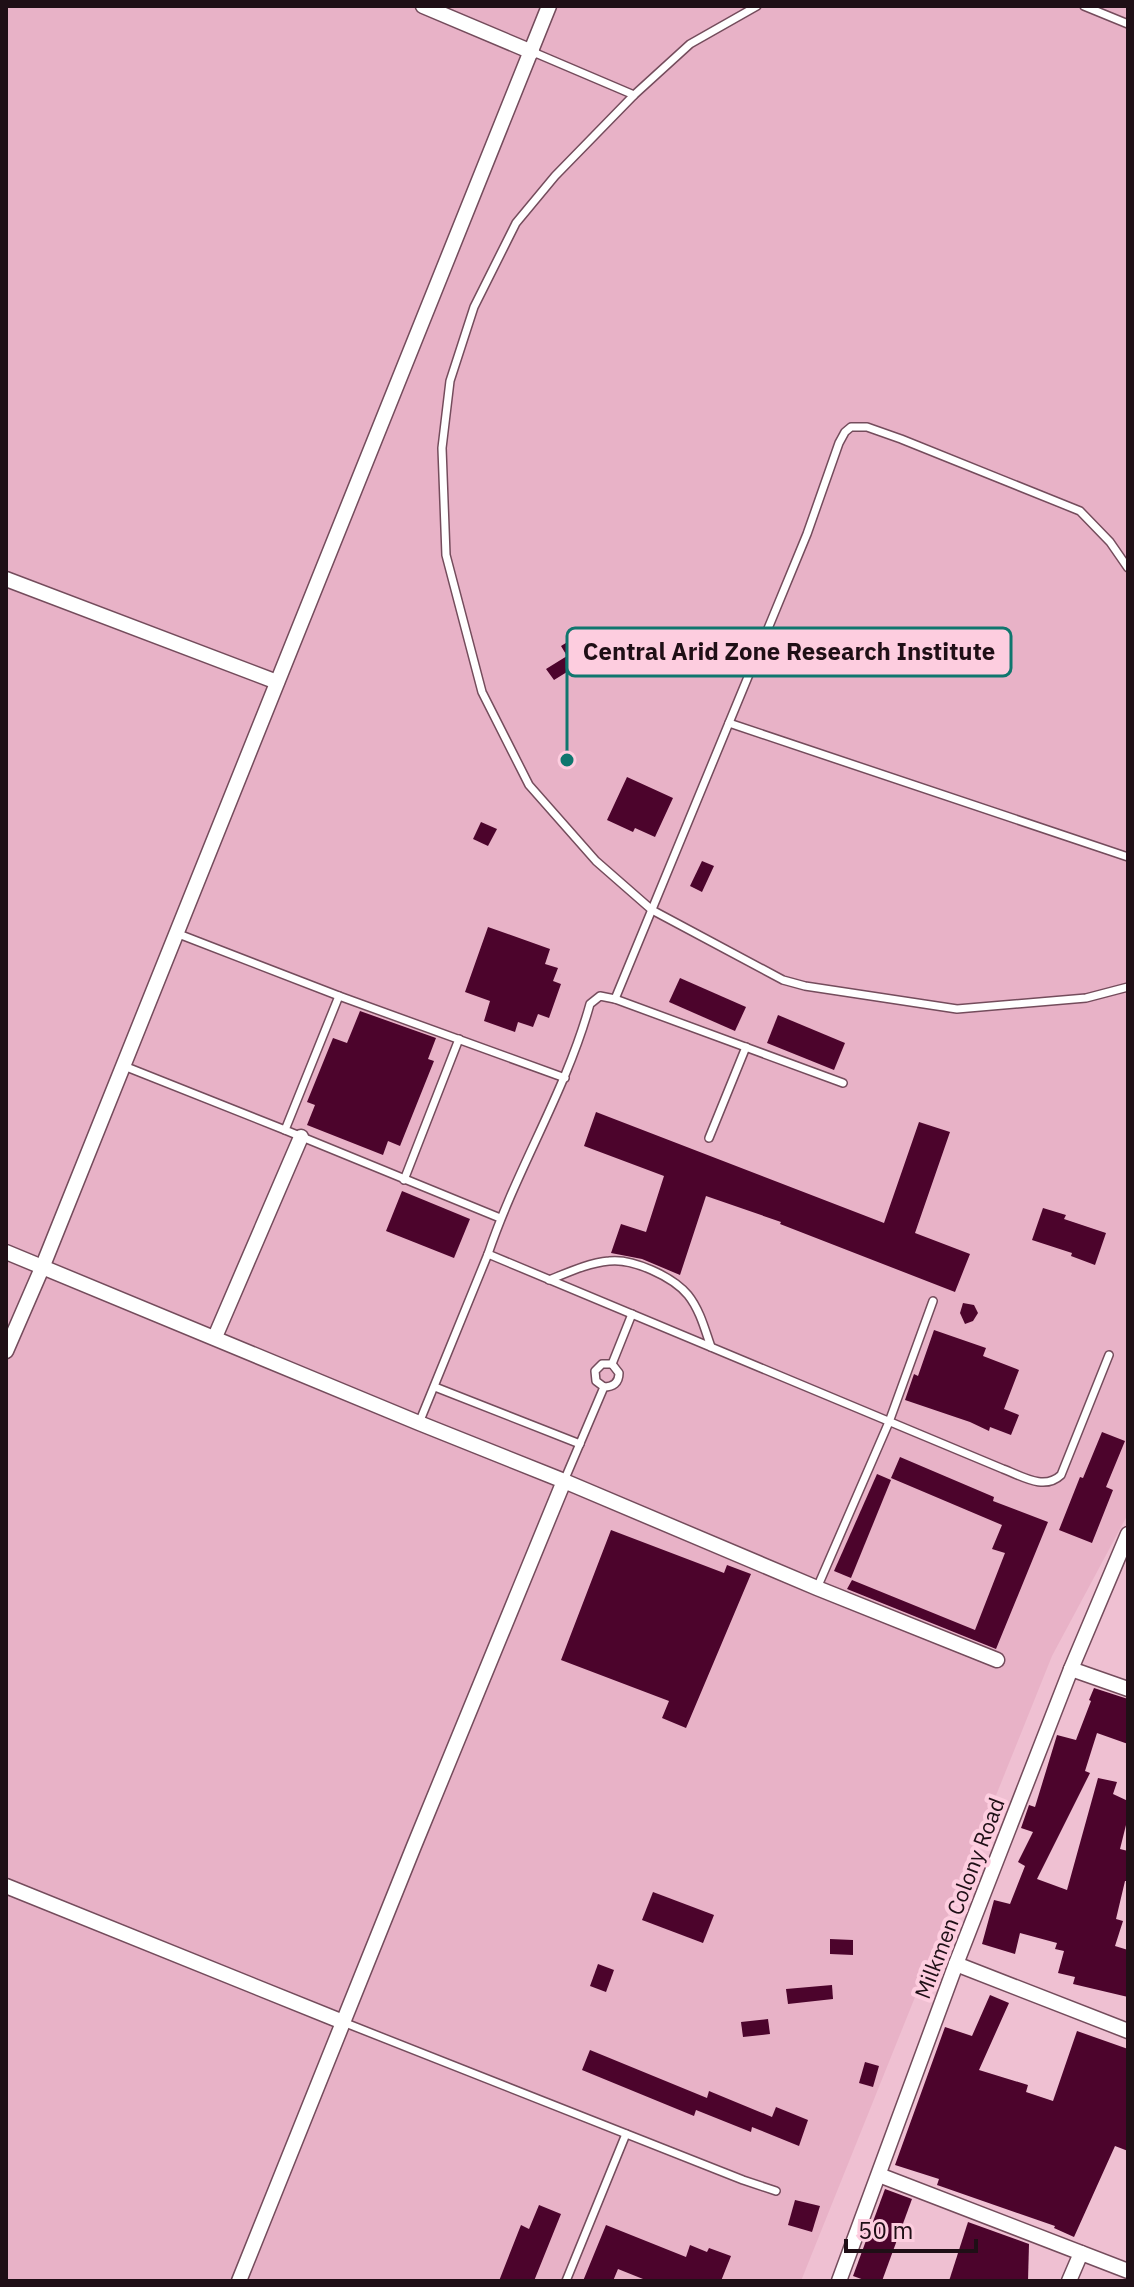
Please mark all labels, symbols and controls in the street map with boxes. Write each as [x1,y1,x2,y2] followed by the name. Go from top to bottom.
[567,628,1011,676] callout: Central Arid Zone Research Institute
[583,635,995,667] text: Central Arid Zone Research Institute
[907,1793,1011,2003] street label: Milkmen Colony Road
[846,2203,976,2253] scale bar
[858,2214,913,2246] text: 50 m

